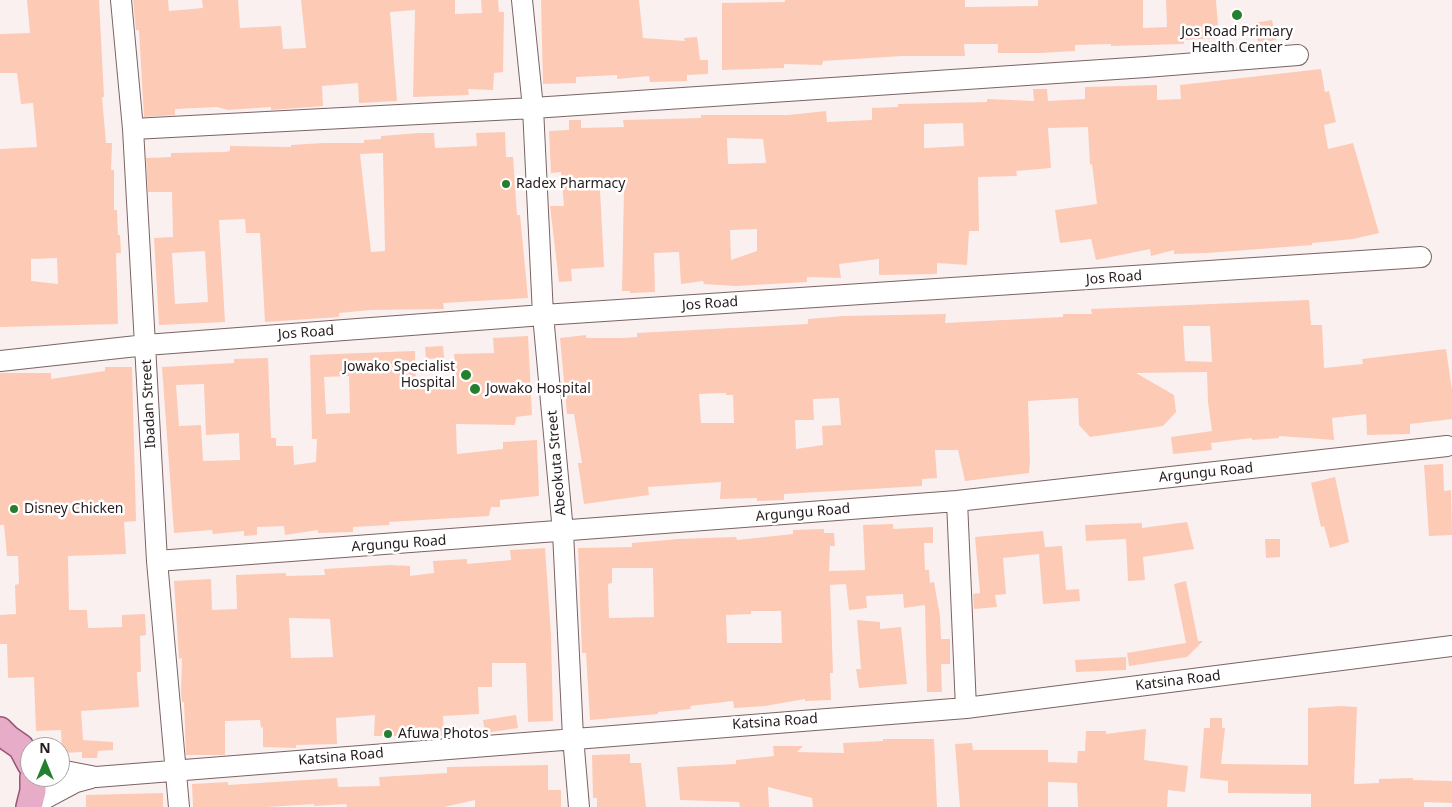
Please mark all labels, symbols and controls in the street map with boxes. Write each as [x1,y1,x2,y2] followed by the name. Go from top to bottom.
[1230,8,1244,22] marker: Jos Road Primary Health Center
[1181,24,1293,56] place label: Jos Road Primary Health Center
[516,176,625,192] place label: Radex Pharmacy
[500,178,512,190] marker: Radex Pharmacy
[1085,268,1143,288] street label: Jos Road
[681,294,739,314] street label: Jos Road
[277,323,335,343] street label: Jos Road
[138,359,160,449] street label: Ibadan Street
[343,359,455,392] place label: Jowako Specialist Hospital
[459,368,473,382] marker: Jowako Specialist Hospital
[486,381,591,397] place label: Jowako Hospital
[468,382,482,396] marker: Jowako Hospital
[544,410,570,516] street label: Abeokuta Street
[1158,460,1254,486] street label: Argungu Road
[755,500,851,526] street label: Argungu Road
[24,501,123,517] place label: Disney Chicken
[8,503,20,515] marker: Disney Chicken
[351,532,447,556] street label: Argungu Road
[1134,667,1222,695] street label: Katsina Road
[732,711,818,733] street label: Katsina Road
[398,726,489,742] place label: Afuwa Photos
[382,728,394,740] marker: Afuwa Photos
[20,737,70,787] north arrow
[39,738,51,757] text: N
[298,745,384,769] street label: Katsina Road

